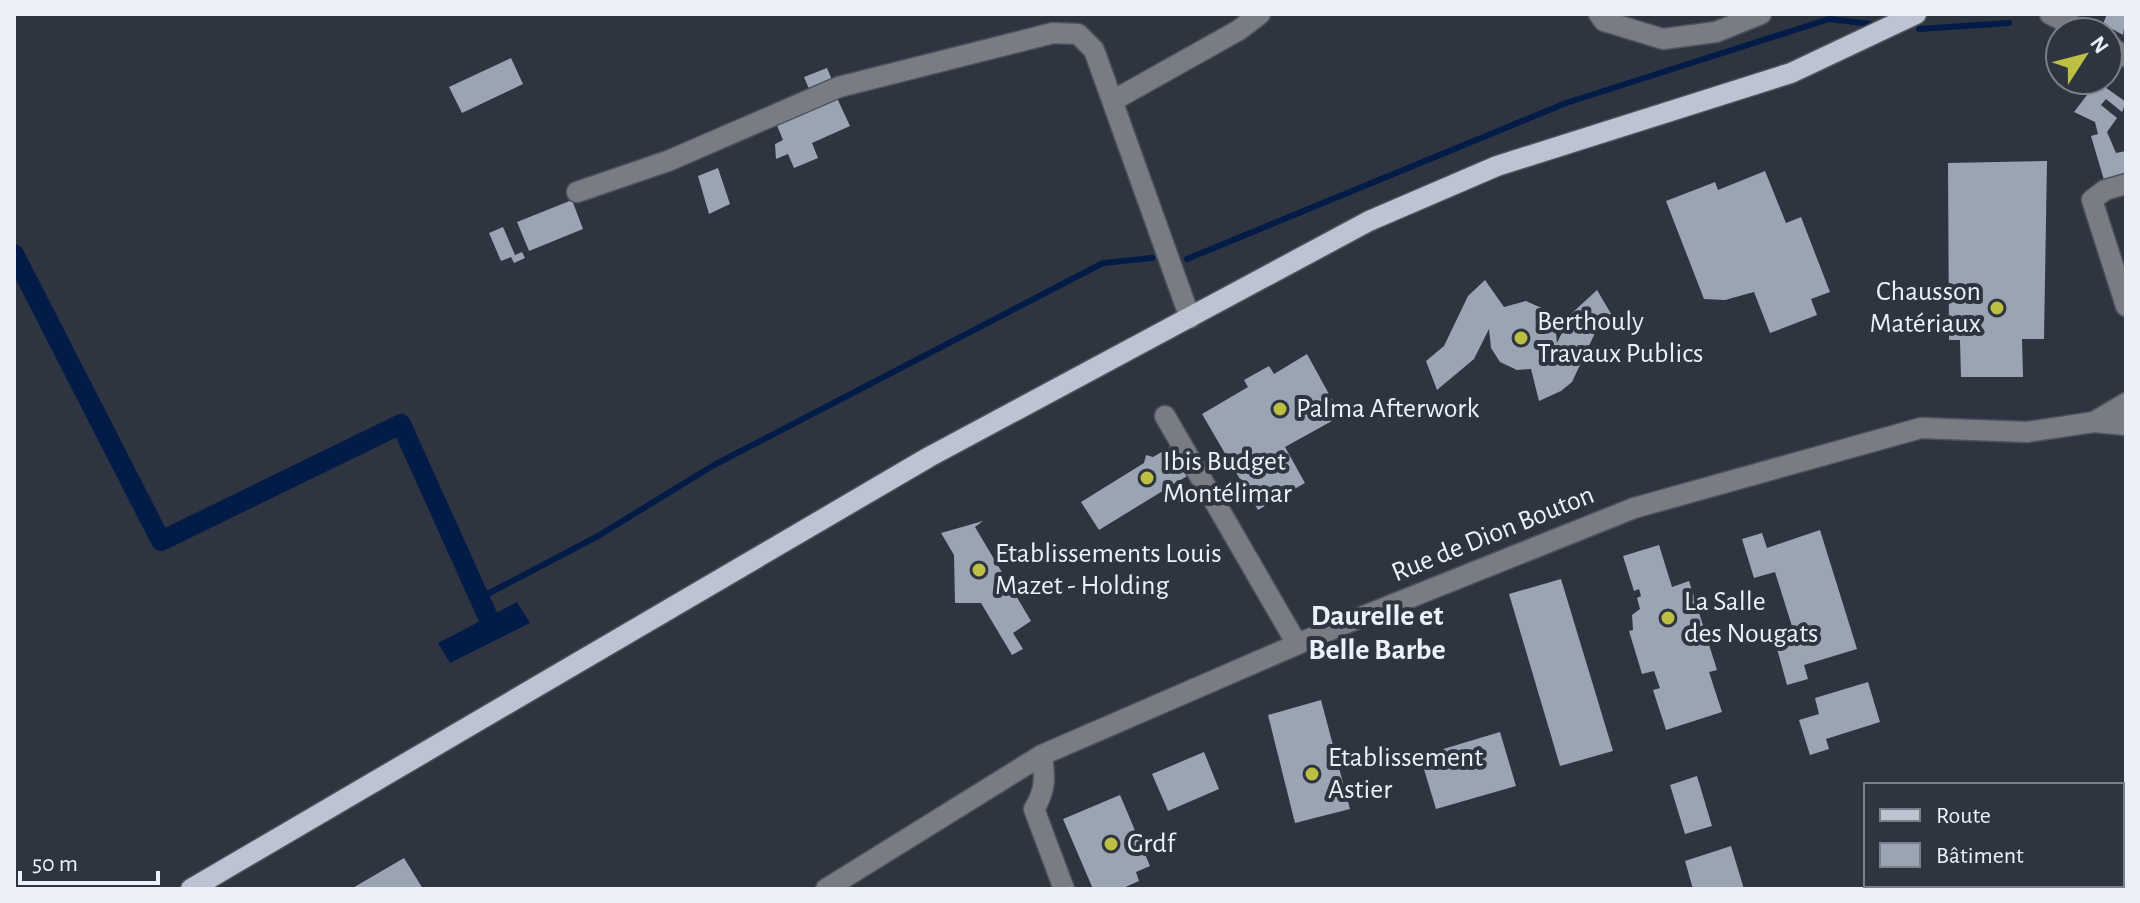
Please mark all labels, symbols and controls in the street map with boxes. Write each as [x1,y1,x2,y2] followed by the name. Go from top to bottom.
[2044,16,2124,96] north arrow
[2086,32,2113,57] text: N
[1870,278,1981,338] place label: Chausson Matériaux
[1988,299,2006,317] marker: Chausson Matériaux
[1537,308,1703,368] place label: Berthouly Travaux Publics
[1512,329,1530,347] marker: Berthouly Travaux Publics
[1296,395,1479,423] place label: Palma Afterwork
[1271,400,1289,418] marker: Palma Afterwork
[1163,448,1292,508] place label: Ibis Budget Montélimar
[1138,469,1156,487] marker: Ibis Budget Montélimar
[1388,481,1598,587] street label: Rue de Dion Bouton
[995,540,1222,600] place label: Etablissements Louis Mazet - Holding
[970,561,988,579] marker: Etablissements Louis Mazet - Holding
[1684,588,1819,648] place label: La Salle des Nougats
[1308,601,1446,665] district label: Daurelle et Belle Barbe
[1659,609,1677,627] marker: La Salle des Nougats
[1328,744,1483,804] place label: Etablissement Astier
[1303,765,1321,783] marker: Etablissement Astier
[1864,783,2124,887] legend
[1936,804,1991,828] text: Route
[1127,830,1177,858] place label: Grdf
[20,835,158,885] scale bar
[1102,835,1120,853] marker: Grdf
[1936,844,2024,868] text: Bâtiment
[32,852,78,876] text: 50 m

